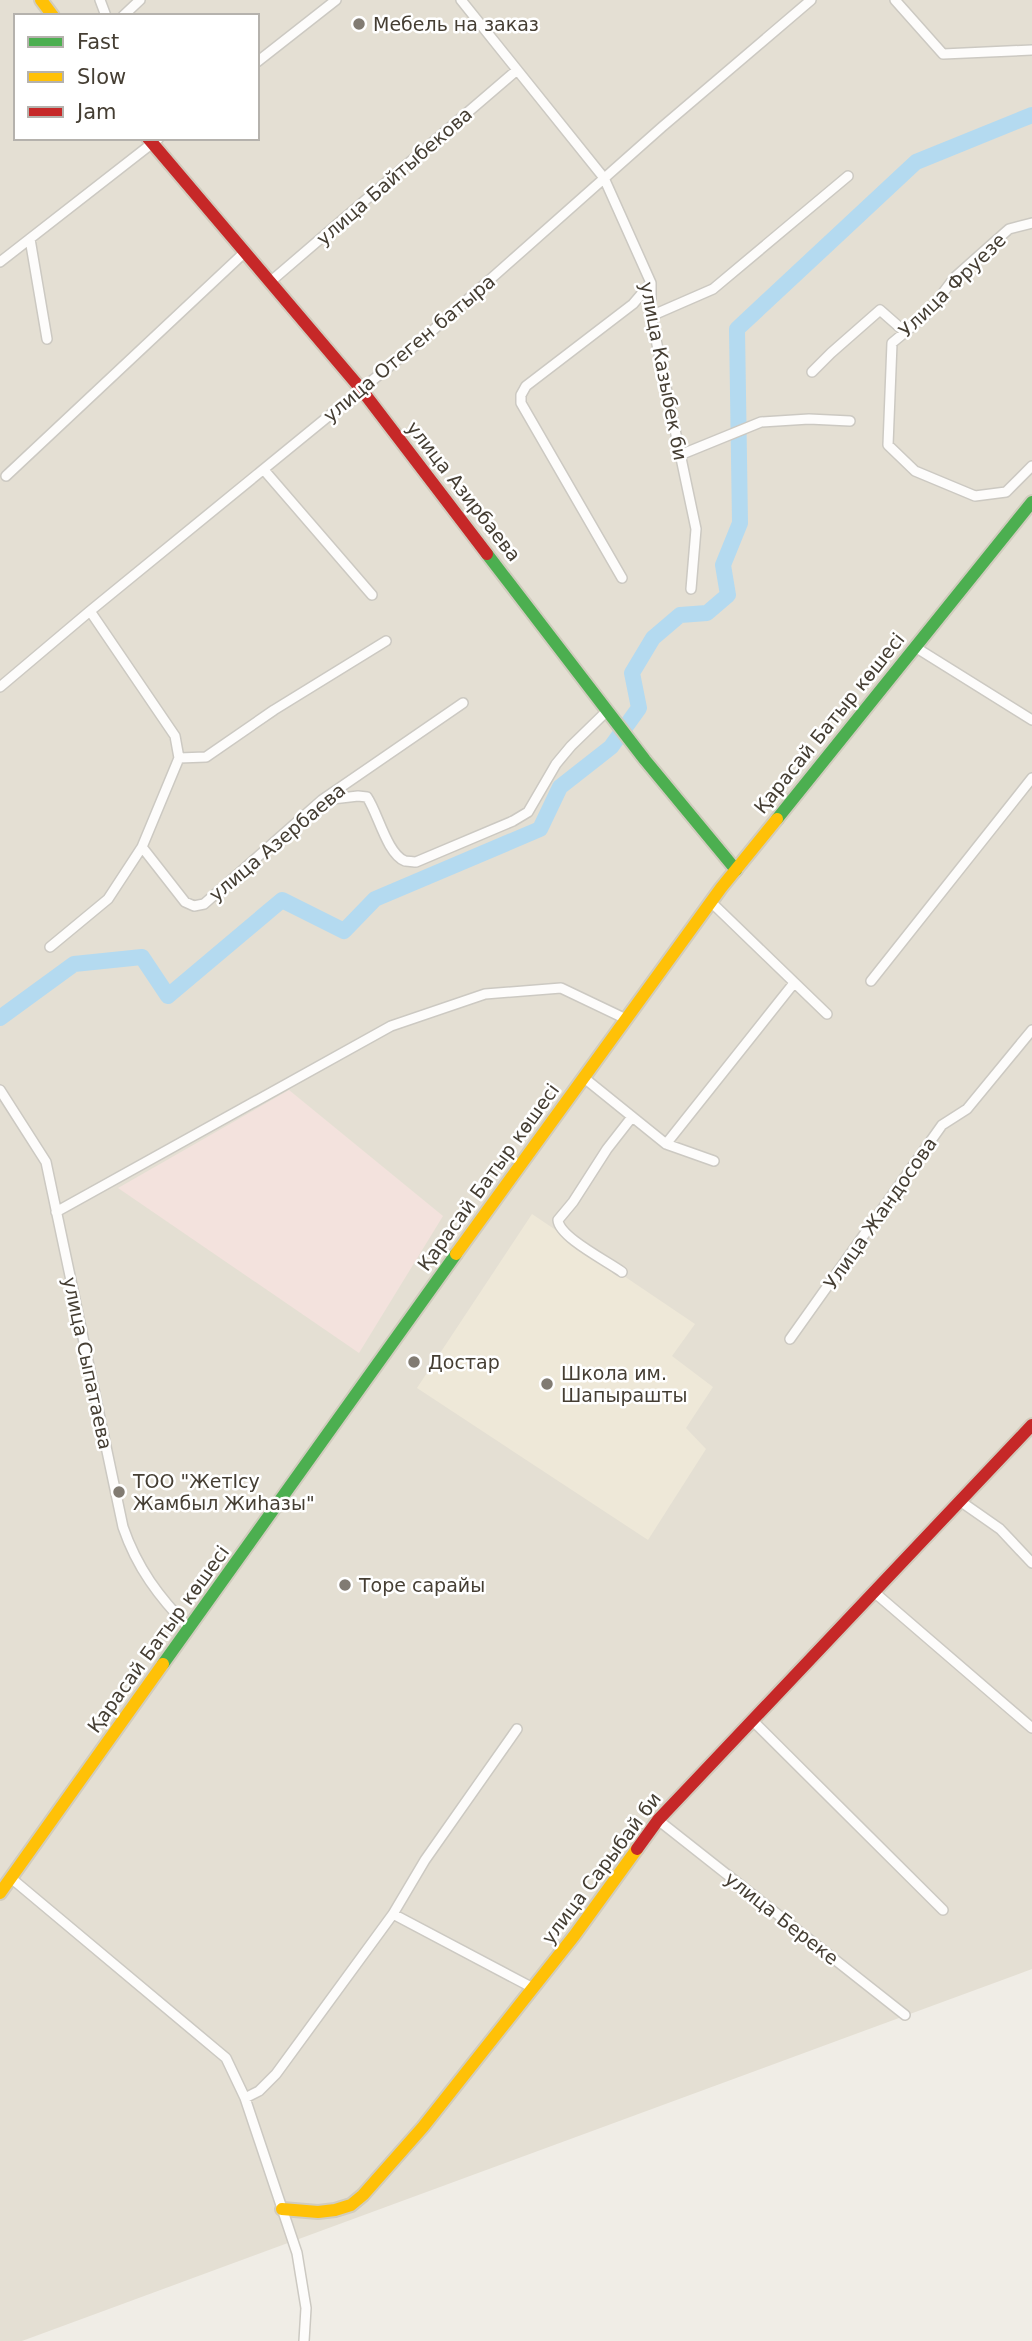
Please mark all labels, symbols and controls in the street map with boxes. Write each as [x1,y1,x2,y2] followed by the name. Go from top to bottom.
[373,13,539,35] place label: Мебель на заказ
[14,14,259,140] legend
[351,16,367,32] marker: Мебель на заказ
[77,30,119,54] text: Fast
[77,65,126,89] text: Slow
[75,100,117,124] text: Jam
[312,102,476,250] street label: улица Байтыбекова
[894,229,1010,341] street label: Улица Фруезе
[319,270,499,426] street label: улица Отеген батыра
[636,280,692,462] street label: улица Казыбек би
[402,417,526,565] street label: улица Азирбаева
[749,628,909,818] street label: Қарасай Батыр көшесі
[204,779,350,905] street label: улица Азербаева
[413,1079,563,1275] street label: Қарасай Батыр көшесі
[819,1133,941,1293] street label: Улица Жандосова
[59,1275,117,1451] street label: улица Сыпатаева
[428,1351,500,1373] place label: Достар
[406,1354,422,1370] marker: Достар
[561,1362,688,1406] place label: Школа им. Шапырашты
[539,1376,555,1392] marker: Школа им. Шапырашты
[132,1470,315,1514] place label: ТОО "ЖетIсу Жамбыл Жиhазы"
[111,1484,127,1500] marker: ТОО "ЖетIсу Жамбыл Жиhазы"
[83,1541,233,1737] street label: Қарасай Батыр көшесі
[358,1574,485,1596] place label: Торе сарайы
[337,1577,353,1593] marker: Торе сарайы
[537,1788,665,1948] street label: улица Сарыбай би
[721,1867,843,1969] street label: улица Береке

